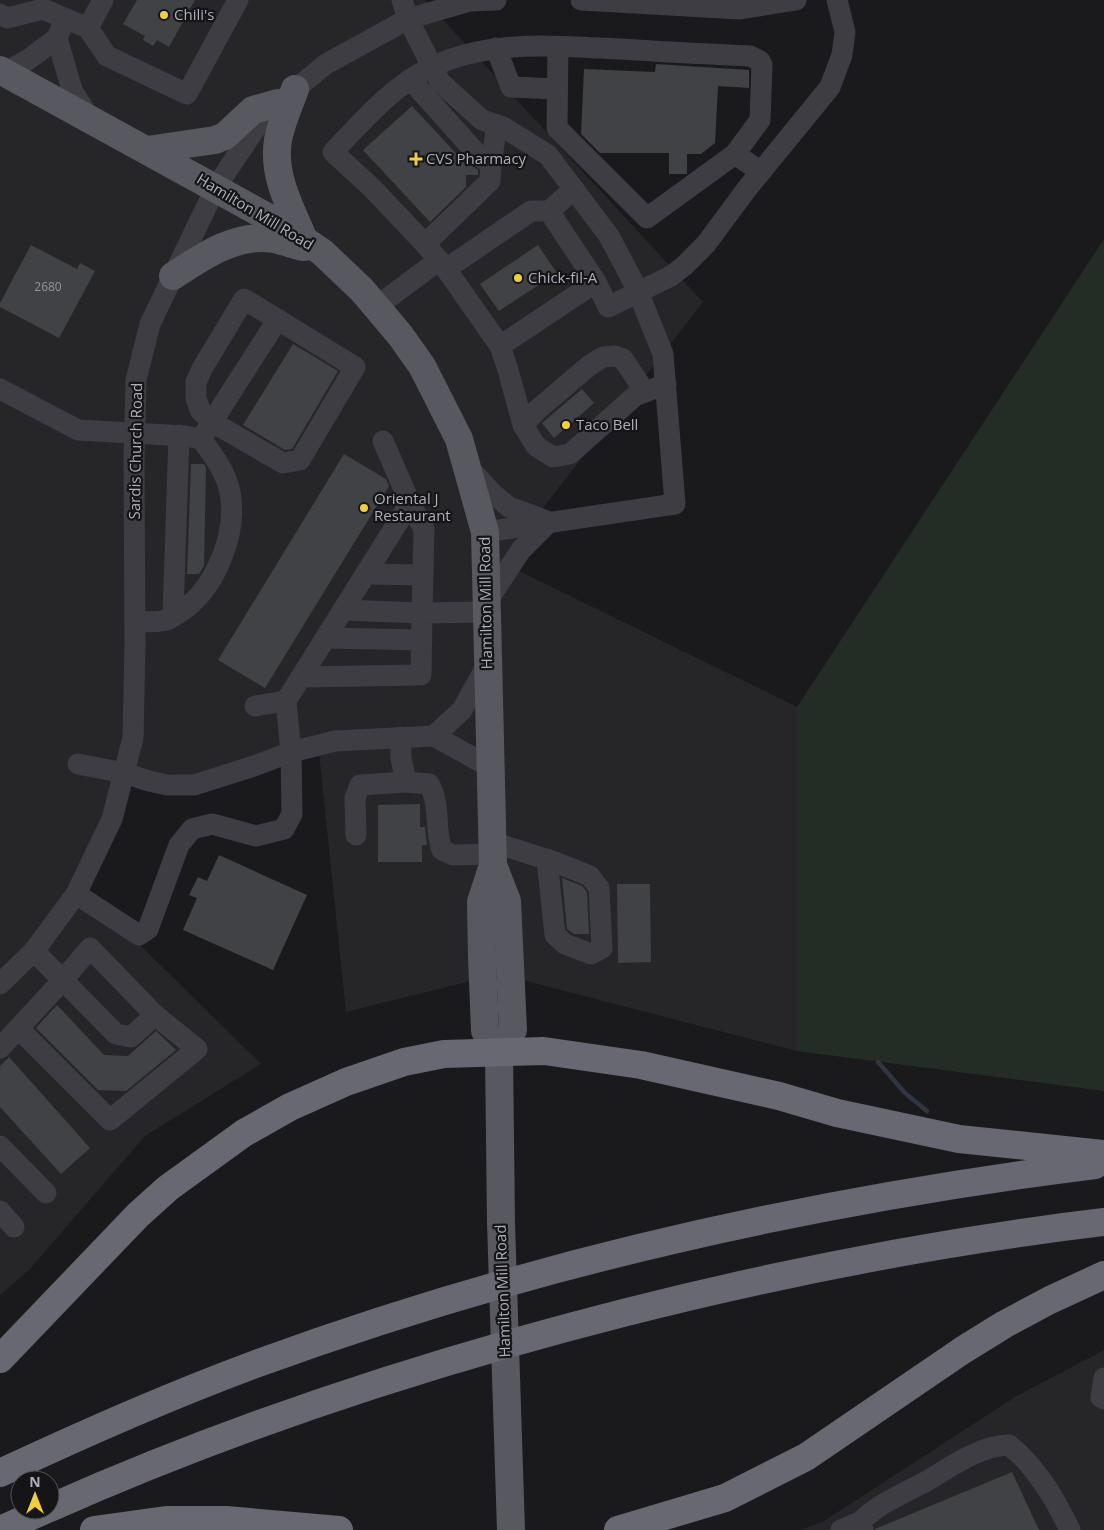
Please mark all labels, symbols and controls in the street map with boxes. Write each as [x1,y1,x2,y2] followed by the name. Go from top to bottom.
[174,4,214,24] place label: Chili's
[158,9,170,21] marker: Chili's
[426,148,527,168] place label: CVS Pharmacy
[410,153,422,165] marker: CVS Pharmacy
[193,168,318,254] street label: Hamilton Mill Road
[528,267,598,287] place label: Chick-fil-A
[512,272,524,284] marker: Chick-fil-A
[34,278,62,295] house number: 2680
[124,382,146,520] street label: Sardis Church Road
[576,414,638,434] place label: Taco Bell
[560,419,572,431] marker: Taco Bell
[374,488,451,525] place label: Oriental J Restaurant
[358,502,370,514] marker: Oriental J Restaurant
[474,536,496,670] street label: Hamilton Mill Road
[490,1224,514,1358] street label: Hamilton Mill Road
[10,1470,60,1520] north arrow
[29,1472,41,1491] text: N

